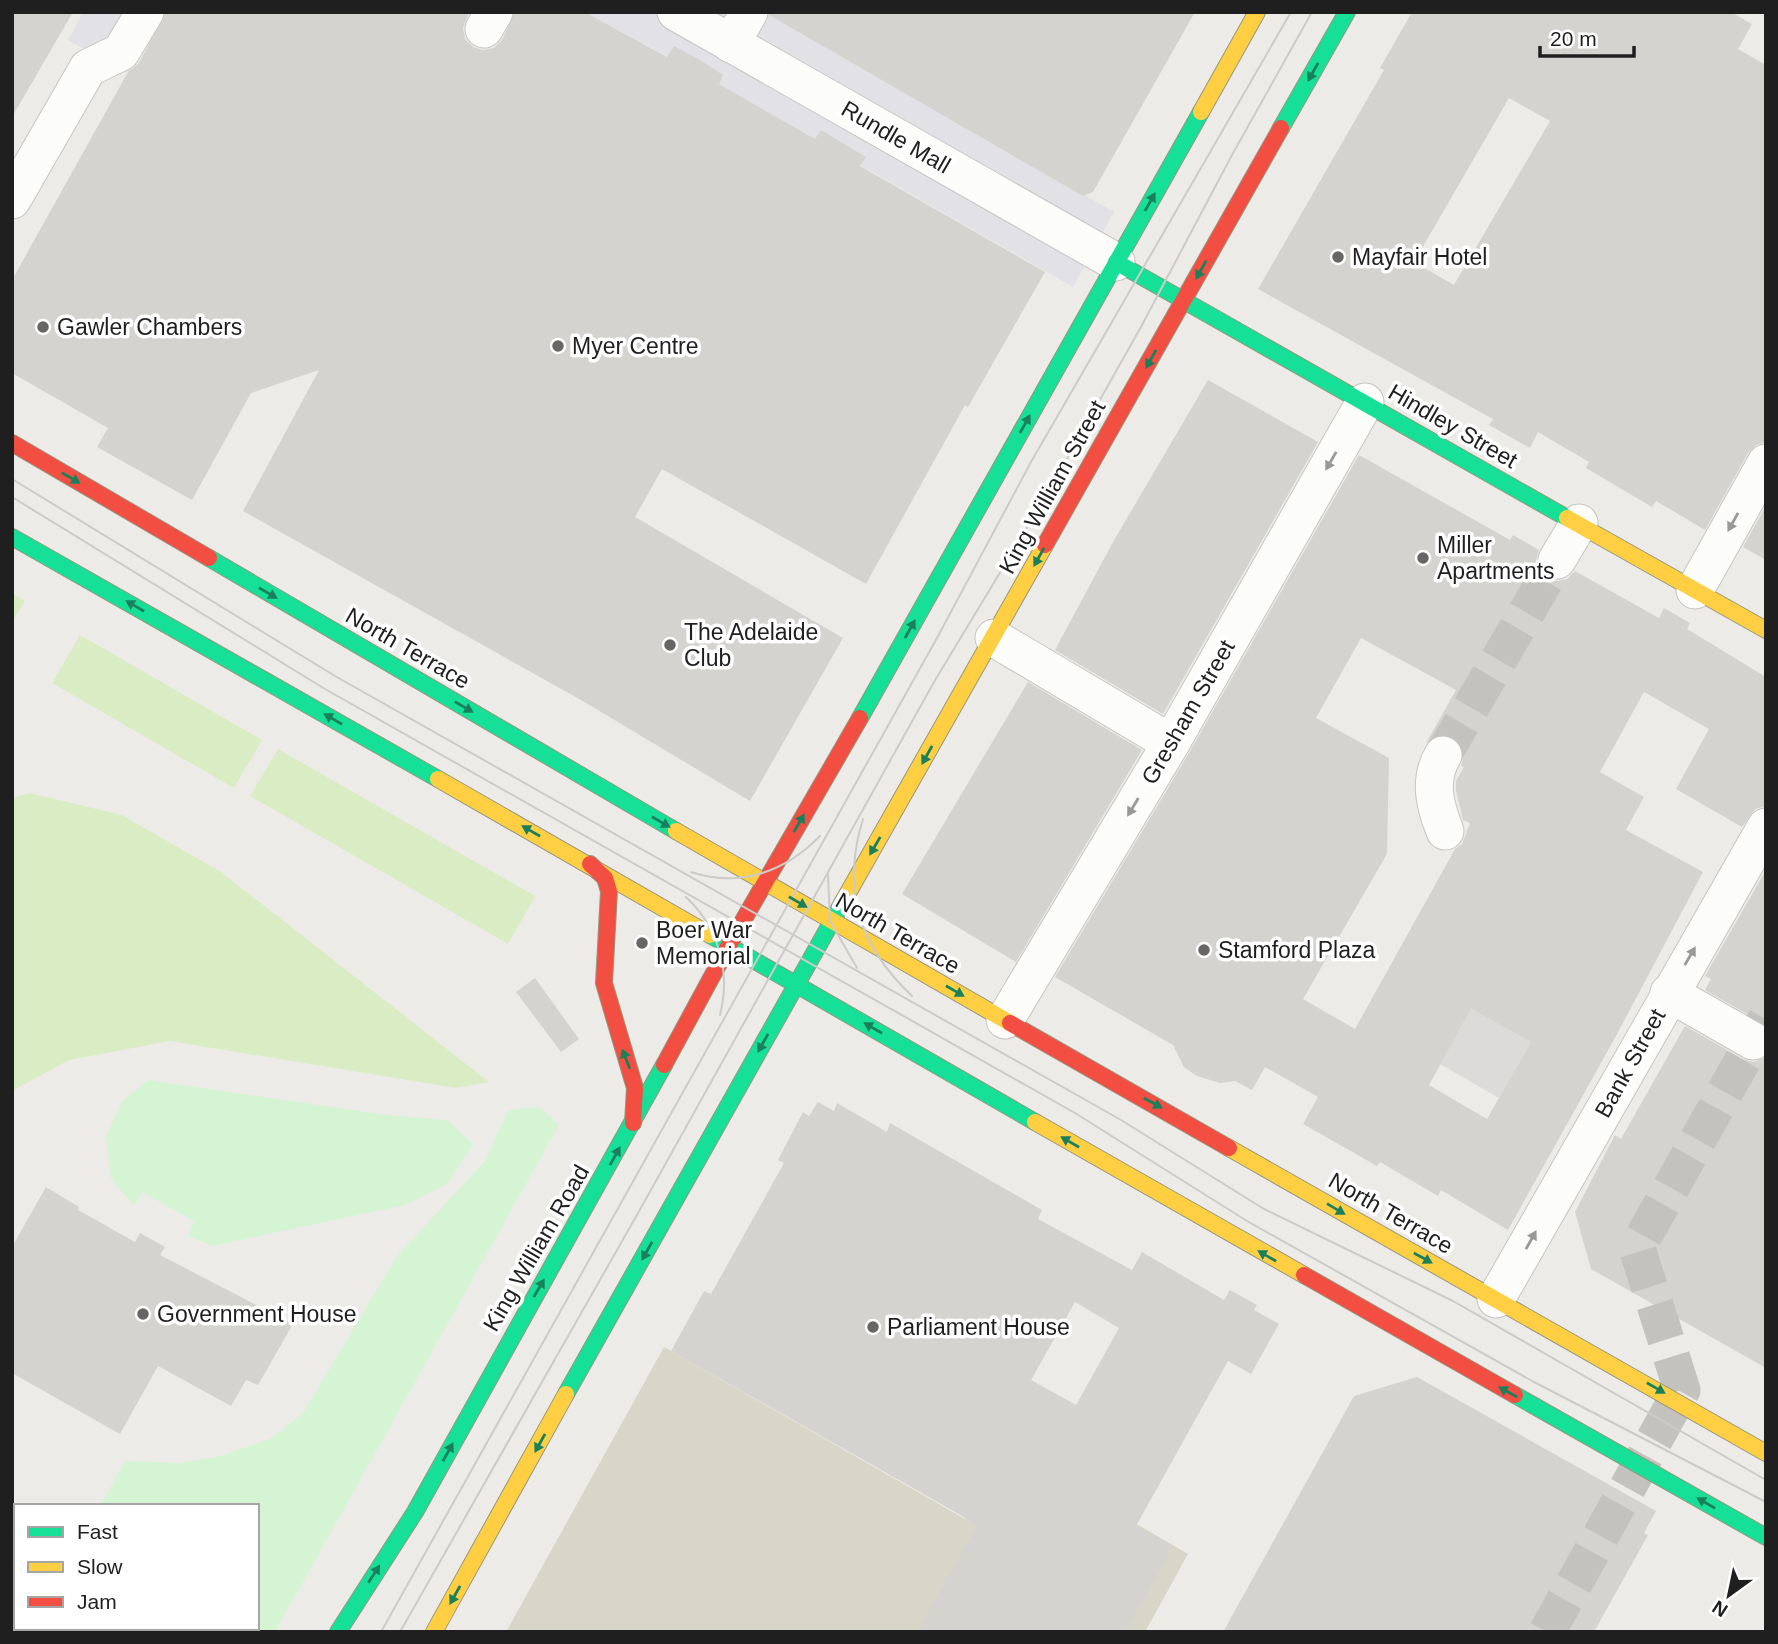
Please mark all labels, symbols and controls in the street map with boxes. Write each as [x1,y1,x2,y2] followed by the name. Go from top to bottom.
[1540,14,1634,58] scale bar
[1550,27,1597,50] text: 20 m
[1307,62,1319,81] one-way arrow
[837,95,955,179] street label: Rundle Mall
[1144,193,1156,212] one-way arrow
[1352,244,1487,270] place label: Mayfair Hotel
[1330,249,1346,265] marker: Mayfair Hotel
[1195,260,1207,280] one-way arrow
[57,314,242,340] place label: Gawler Chambers
[35,319,51,335] marker: Gawler Chambers
[572,333,699,359] place label: Myer Centre
[550,338,566,354] marker: Myer Centre
[1145,349,1157,369] one-way arrow
[1384,379,1523,474] street label: Hindley Street
[994,395,1111,578] street label: King William Street
[1019,414,1031,433] one-way arrow
[1325,452,1337,471] one-way arrow
[62,472,81,484] one-way arrow
[1727,513,1739,532] one-way arrow
[1437,532,1555,584] place label: Miller Apartments
[1033,548,1045,567] one-way arrow
[1415,550,1431,566] marker: Miller Apartments
[258,586,277,599] one-way arrow
[125,600,145,612] one-way arrow
[341,602,475,694] street label: North Terrace
[684,619,818,671] place label: The Adelaide Club
[904,619,916,638] one-way arrow
[1136,635,1240,789] street label: Gresham Street
[662,637,678,653] marker: The Adelaide Club
[455,701,474,714] one-way arrow
[323,713,342,725] one-way arrow
[921,746,933,765] one-way arrow
[1126,798,1139,817] one-way arrow
[793,814,805,833] one-way arrow
[651,816,670,828] one-way arrow
[521,825,540,837] one-way arrow
[869,837,881,856] one-way arrow
[831,887,965,979] street label: North Terrace
[789,896,808,908] one-way arrow
[656,917,753,969] place label: Boer War Memorial
[634,935,650,951] marker: Boer War Memorial
[1218,937,1375,963] place label: Stamford Plaza
[1196,942,1212,958] marker: Stamford Plaza
[1684,947,1696,966] one-way arrow
[945,985,964,997] one-way arrow
[1589,1004,1671,1122] street label: Bank Street
[863,1022,882,1034] one-way arrow
[757,1033,769,1052] one-way arrow
[620,1048,631,1069] one-way arrow
[1143,1097,1162,1109] one-way arrow
[1060,1136,1079,1148] one-way arrow
[609,1146,621,1166] one-way arrow
[478,1160,594,1336] street label: King William Road
[1324,1167,1458,1259] street label: North Terrace
[1326,1202,1345,1215] one-way arrow
[1525,1230,1537,1250] one-way arrow
[641,1242,653,1261] one-way arrow
[1257,1250,1276,1262] one-way arrow
[1413,1252,1433,1264] one-way arrow
[533,1279,545,1298] one-way arrow
[157,1301,356,1327] place label: Government House
[135,1306,151,1322] marker: Government House
[887,1314,1070,1340] place label: Parliament House
[865,1319,881,1335] marker: Parliament House
[1647,1382,1666,1394] one-way arrow
[1498,1386,1518,1398] one-way arrow
[534,1433,546,1452] one-way arrow
[442,1443,454,1462] one-way arrow
[1697,1497,1716,1509] one-way arrow
[14,1504,259,1630] legend
[77,1520,118,1543] text: Fast
[77,1555,123,1578] text: Slow
[1694,1560,1764,1630] north arrow
[368,1564,381,1584] one-way arrow
[449,1585,461,1605] one-way arrow
[77,1590,117,1613] text: Jam
[1709,1596,1731,1621] text: N

